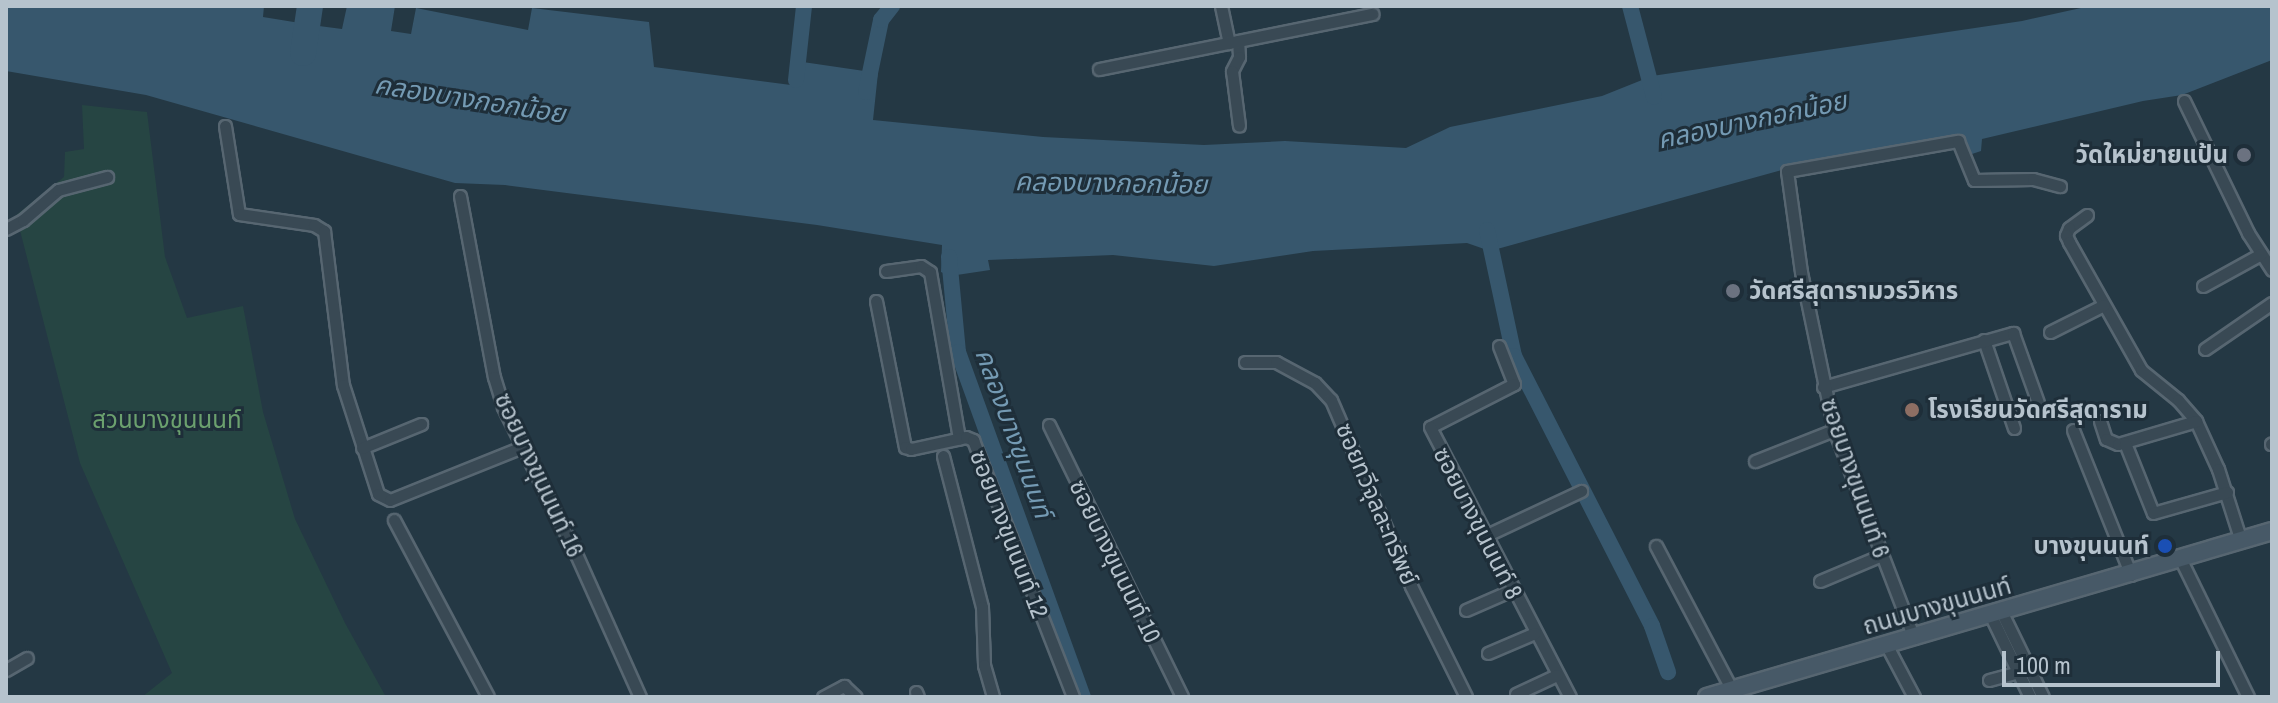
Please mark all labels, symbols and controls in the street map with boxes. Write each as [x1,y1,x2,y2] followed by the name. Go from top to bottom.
[373,69,567,129] water label: คลองบางกอกน้อย
[1655,85,1849,155] water label: คลองบางกอกน้อย
[2076,141,2228,169] place label: วัดใหม่ยายแป้น
[2235,146,2253,164] marker: วัดใหม่ยายแป้น
[1015,166,1207,200] water label: คลองบางกอกน้อย
[1749,277,1958,305] place label: วัดศรีสุดารามวรวิหาร
[1724,282,1742,300] marker: วัดศรีสุดารามวรวิหาร
[969,344,1059,522] water label: คลองบางขุนนนท์
[488,388,590,562] street label: ซอยบางขุนนนท์ 16
[1814,394,1896,562] street label: ซอยบางขุนนนท์ 6
[1928,396,2148,424] place label: โรงเรียนวัดศรีสุดาราม
[1903,401,1921,419] marker: โรงเรียนวัดศรีสุดาราม
[92,406,242,434] park label: สวนบางขุนนนท์
[1330,419,1424,589] street label: ซอยทวีจุลละทรัพย์
[1427,442,1529,604] street label: ซอยบางขุนนนท์ 8
[964,446,1054,622] street label: ซอยบางขุนนนท์ 12
[1063,475,1167,647] street label: ซอยบางขุนนนท์ 10
[2033,532,2149,560] place label: บางขุนนนท์
[2156,537,2174,555] marker: บางขุนนนท์
[1860,571,2014,641] street label: ถนนบางขุนนนท์
[2006,635,2224,685] scale bar
[2016,649,2071,681] text: 100 m

